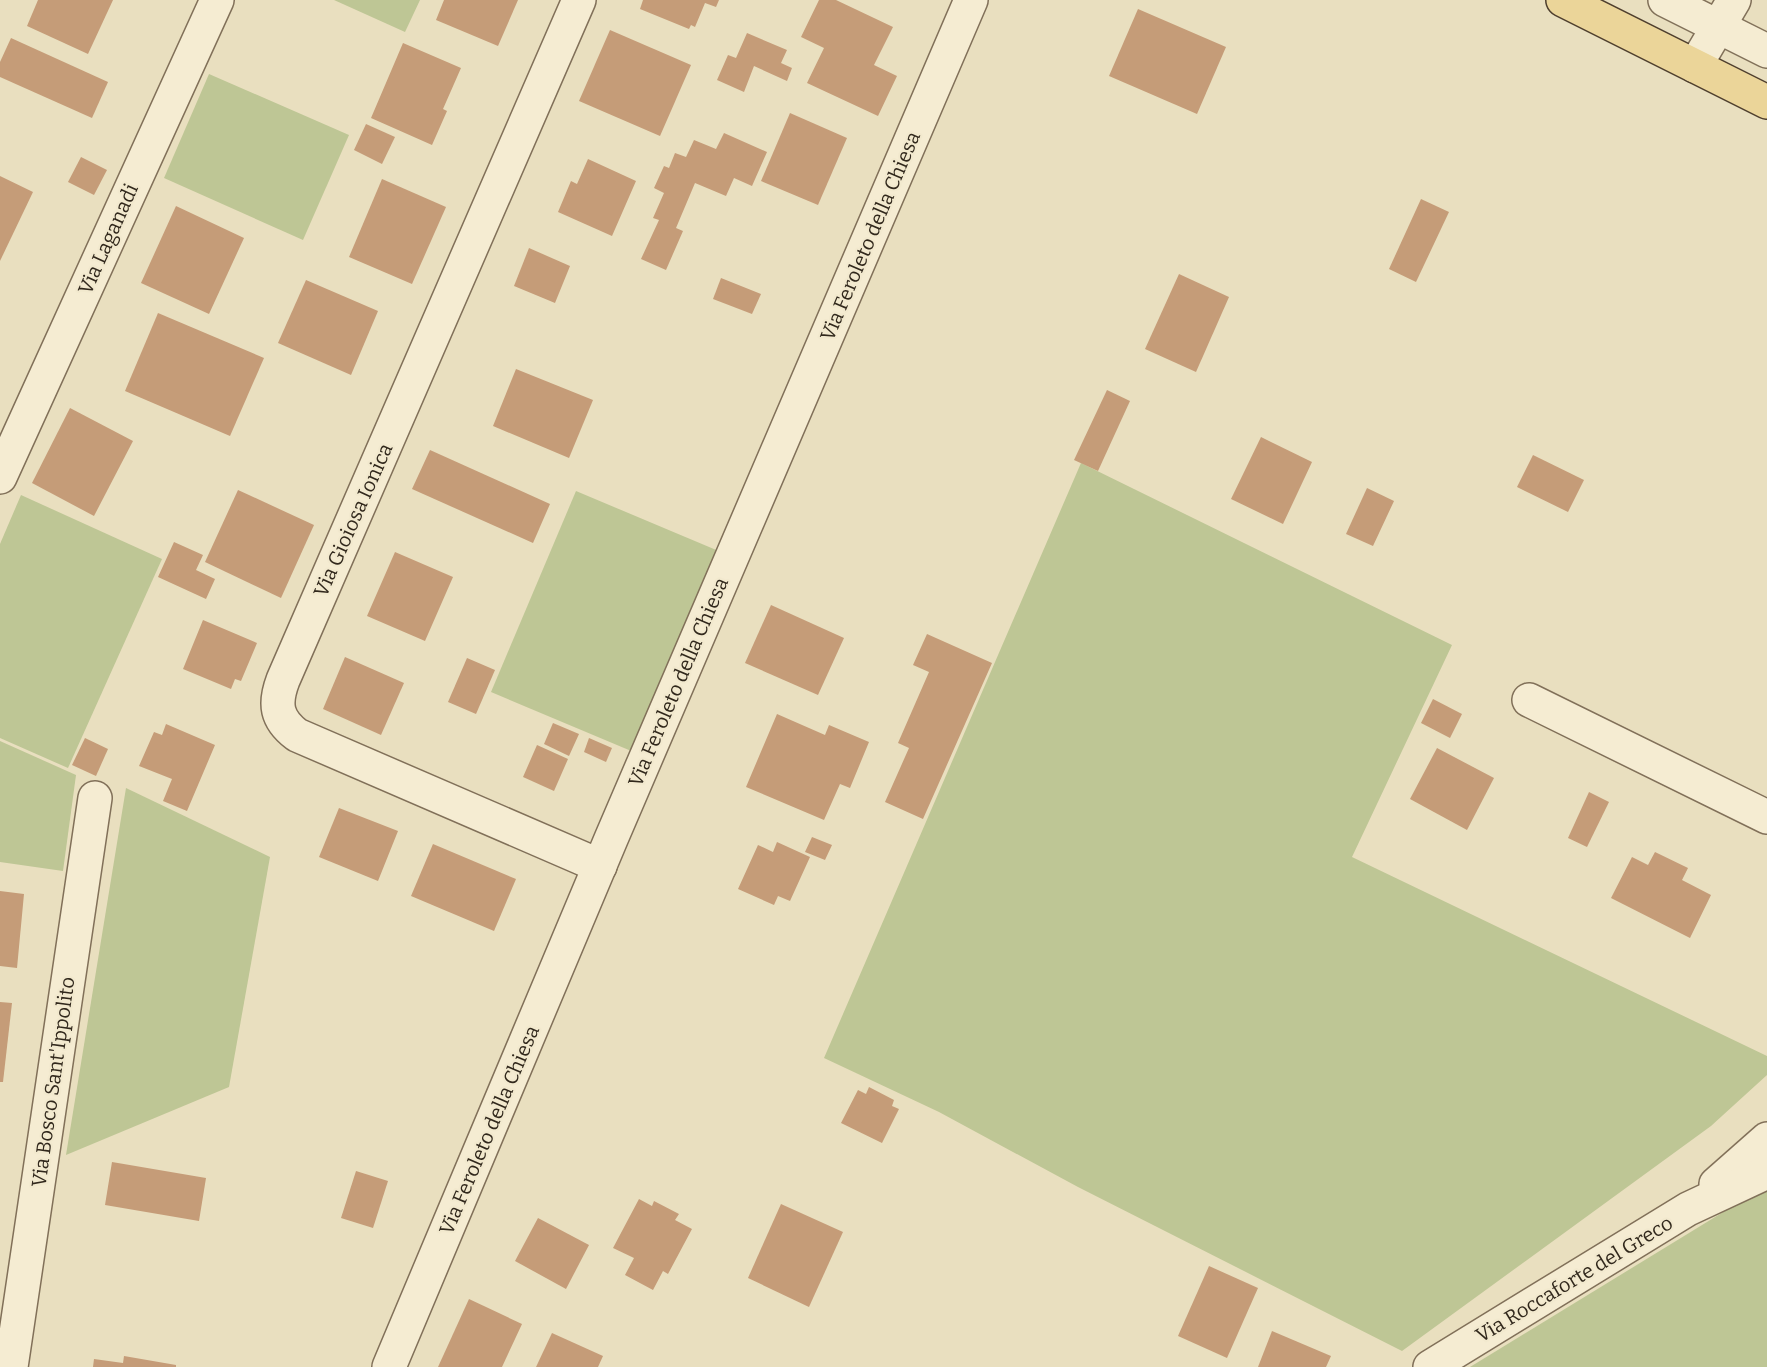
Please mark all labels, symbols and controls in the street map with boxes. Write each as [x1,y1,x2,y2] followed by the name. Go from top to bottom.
[815,128,925,344] street label: Via Feroleto della Chiesa
[73,180,143,298] street label: Via Laganadi
[308,440,398,600] street label: Via Gioiosa Ionica
[623,574,733,790] street label: Via Feroleto della Chiesa
[26,975,80,1189] street label: Via Bosco Sant'Ippolito
[434,1022,544,1238] street label: Via Feroleto della Chiesa
[1471,1211,1677,1347] street label: Via Roccaforte del Greco

